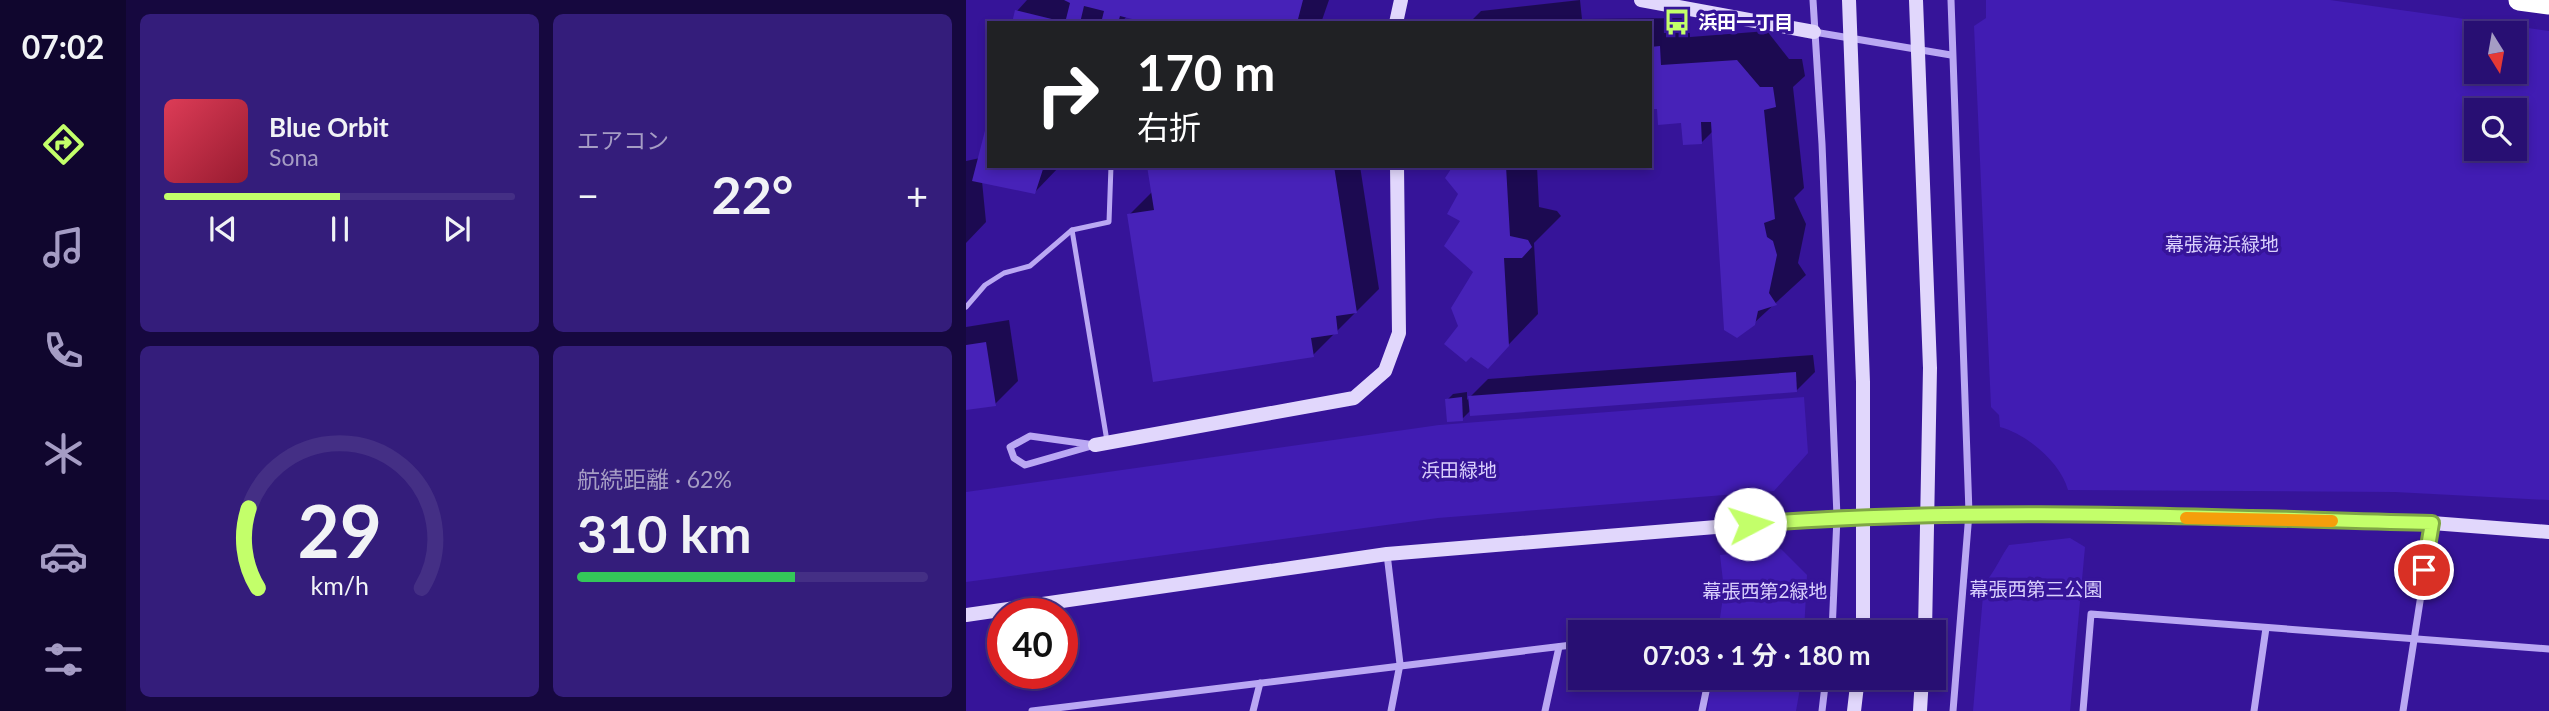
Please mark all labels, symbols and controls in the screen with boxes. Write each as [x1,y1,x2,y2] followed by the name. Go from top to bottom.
[1662,7,1692,37] bus stop icon: 浜田一丁目
[1698,10,1793,33] place label: 浜田一丁目
[2464,21,2527,84] north arrow
[2464,21,2527,161] map controls
[22,27,104,66] text: 07:02
[1137,43,1275,101] text: 170 m
[1022,49,1113,140] icon: right
[2464,98,2527,161] button: search
[1137,107,1201,146] text: 右折
[269,111,389,143] text: Blue Orbit
[39,120,88,169] icon: directions
[577,126,669,154] text: エアコン
[269,143,319,171] text: Sona
[712,163,793,225] text: 22°
[577,172,599,218] text: −
[906,172,928,218] text: +
[204,210,242,248] icon: previous
[321,210,359,248] icon: pause
[438,210,476,248] icon: next
[39,223,88,272] icon: music
[2165,232,2279,255] park label: 幕張海浜緑地
[39,326,88,375] icon: phone
[39,429,88,478] icon: climate
[1421,458,1497,481] park label: 浜田緑地
[577,465,732,493] text: 航続距離 · 62%
[297,486,382,574] text: 29
[1713,487,1787,561] position arrow
[577,502,751,564] text: 310 km
[39,532,88,581] icon: car
[2394,540,2454,600] pin
[2405,551,2443,589] icon: arrive
[310,569,369,599] text: km/h
[1969,577,2103,600] park label: 幕張西第三公園
[1702,579,1828,602] park label: 幕張西第2緑地
[987,598,1078,689] speed limit sign: 40
[39,635,88,684] icon: filters
[1643,639,1871,671] text: 07:03 · 1 分 · 180 m

